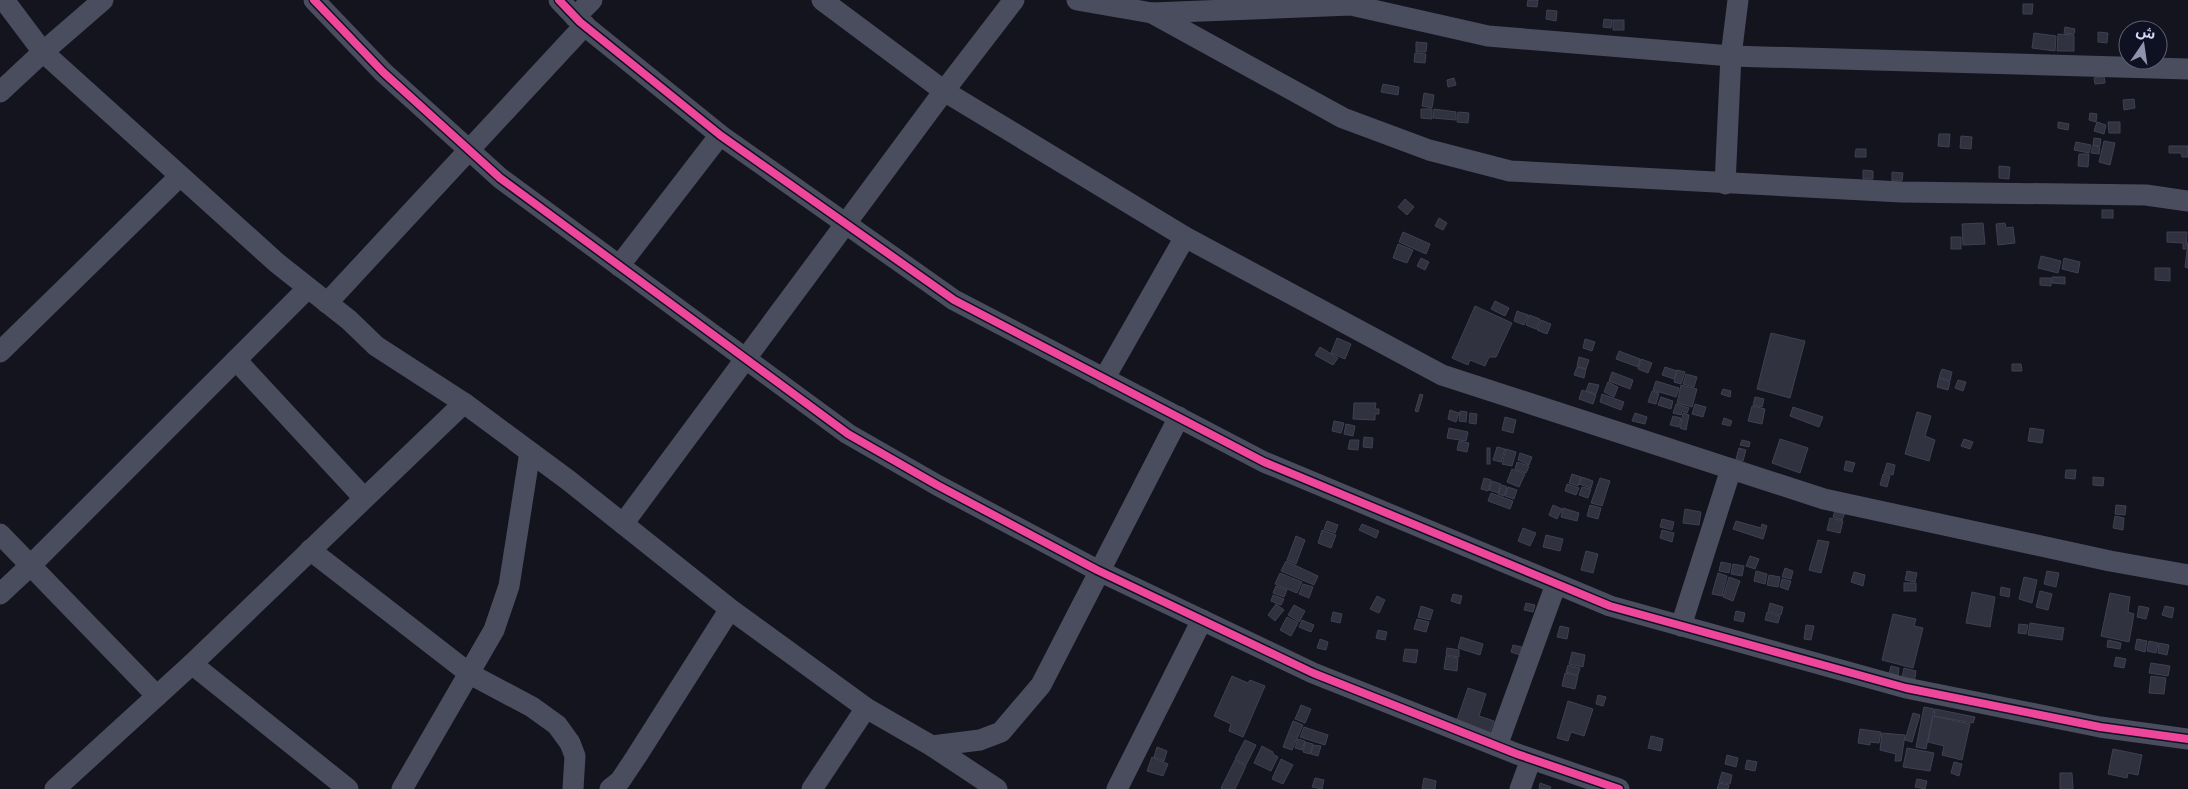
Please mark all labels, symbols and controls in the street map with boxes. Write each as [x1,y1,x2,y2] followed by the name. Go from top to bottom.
[2118,20,2168,70] north arrow
[2135,21,2157,42] text: ش

